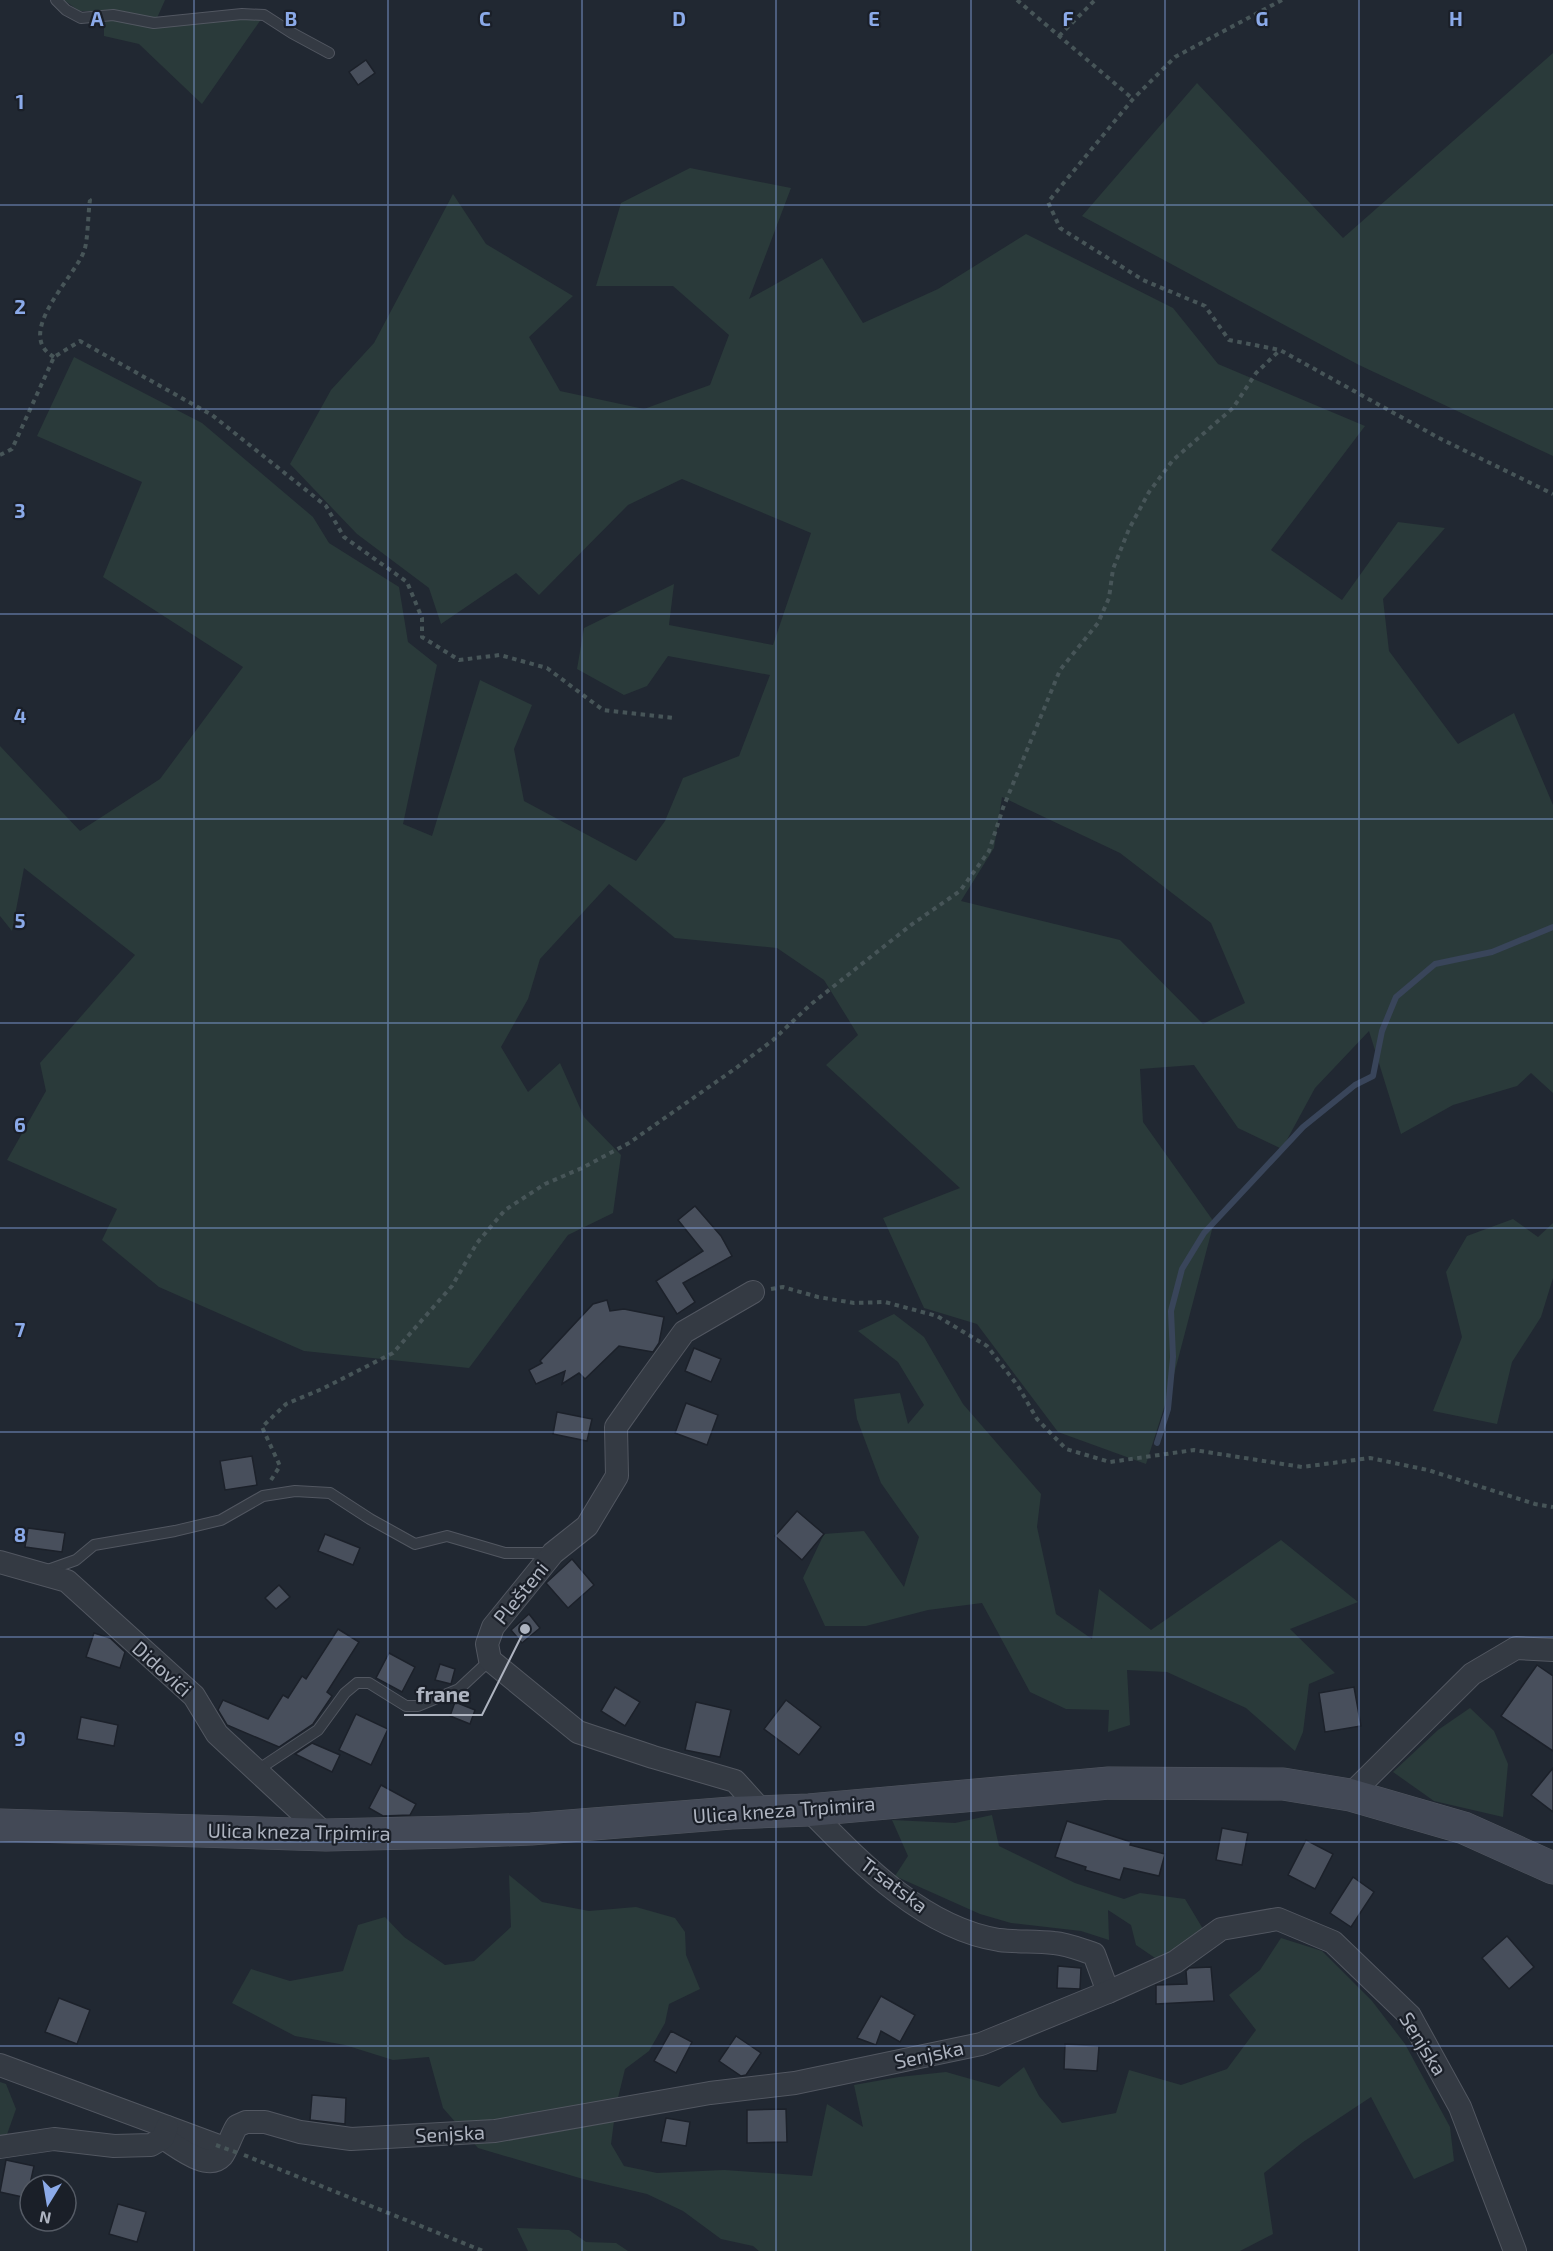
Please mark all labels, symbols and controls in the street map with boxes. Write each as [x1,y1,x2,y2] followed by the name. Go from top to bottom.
[90,6,104,30] text: A
[285,6,297,30] text: B
[479,6,491,30] text: C
[672,6,686,30] text: D
[868,6,880,30] text: E
[1062,6,1074,30] text: F
[1256,6,1268,30] text: G
[1449,6,1463,30] text: H
[16,89,24,113] text: 1
[14,294,26,318] text: 2
[14,498,26,522] text: 3
[14,703,27,727] text: 4
[14,908,26,932] text: 5
[14,1112,26,1136] text: 6
[15,1317,26,1341] text: 7
[14,1522,26,1546] text: 8
[488,1556,553,1629] street label: Plešteni
[128,1636,197,1701] street label: Didovići
[404,1676,482,1715] callout: frane
[416,1681,470,1706] text: frane
[14,1726,26,1750] text: 9
[692,1791,876,1827] street label: Ulica kneza Trpimira
[207,1817,391,1845] street label: Ulica kneza Trpimira
[856,1851,933,1917] street label: Trsatska
[1395,2007,1453,2079] street label: Senjska
[892,2035,965,2073] street label: Senjska
[414,2119,485,2147] street label: Senjska
[18,2173,78,2233] north arrow
[38,2208,53,2229] text: N

